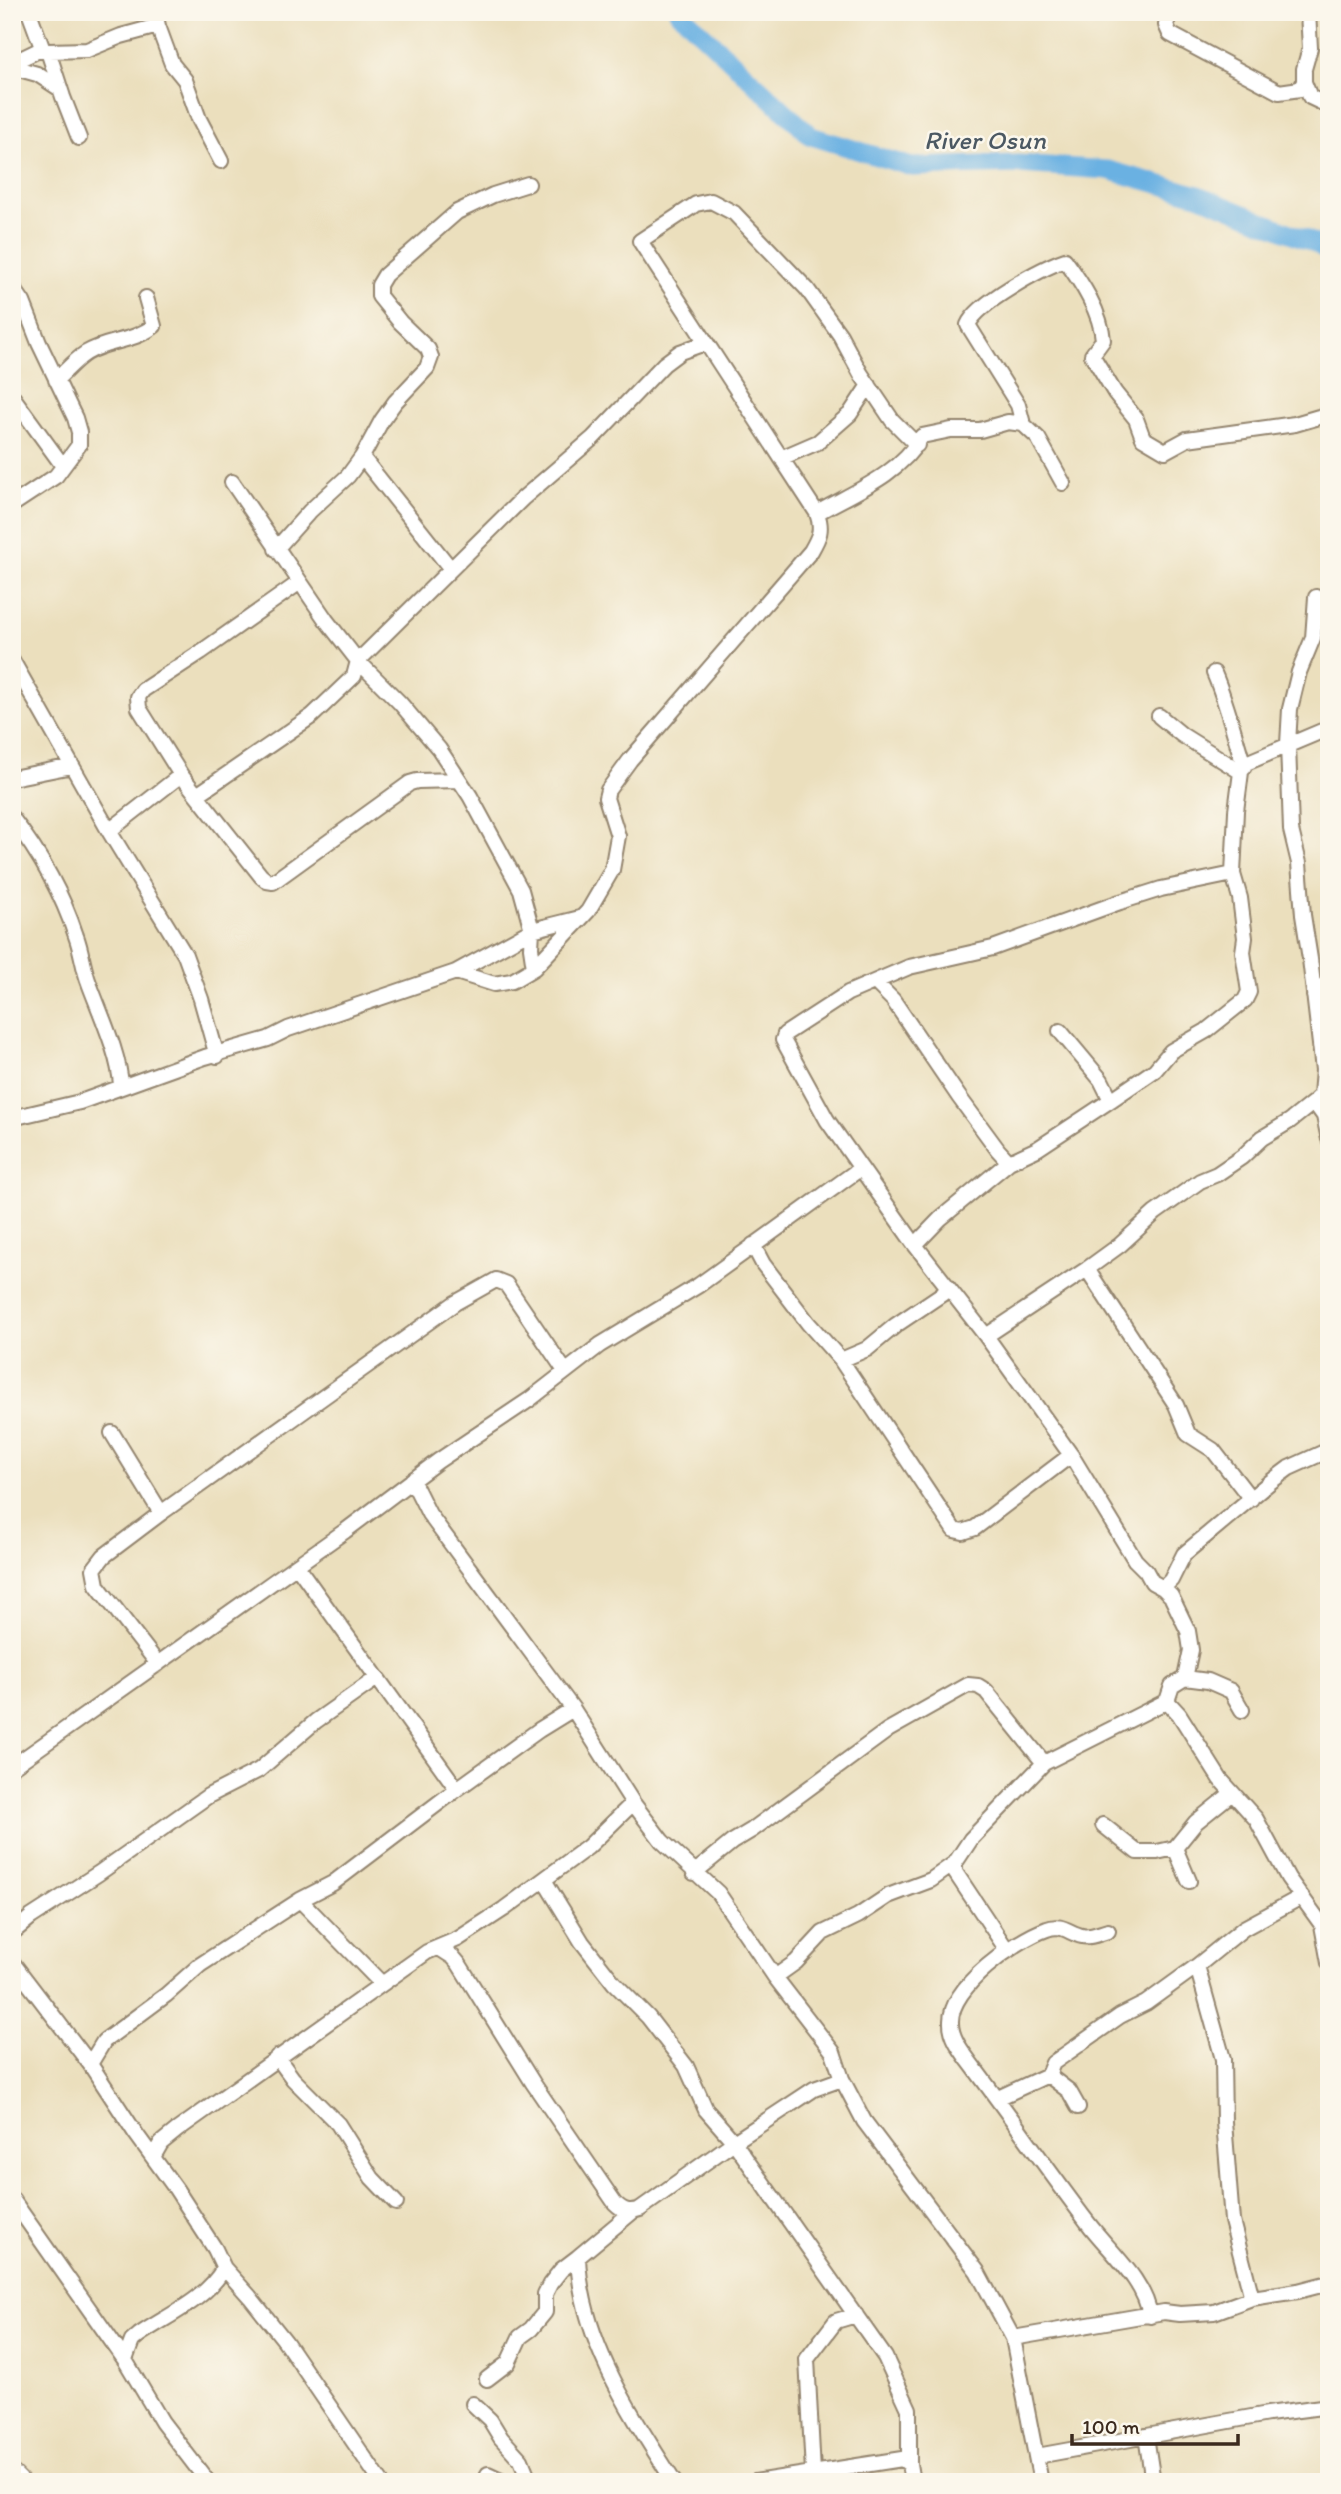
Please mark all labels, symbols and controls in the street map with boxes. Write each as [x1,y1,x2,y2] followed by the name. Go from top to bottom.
[924,124,1046,156] water label: River Osun
[1072,2403,1238,2447] scale bar
[1082,2414,1140,2439] text: 100 m

